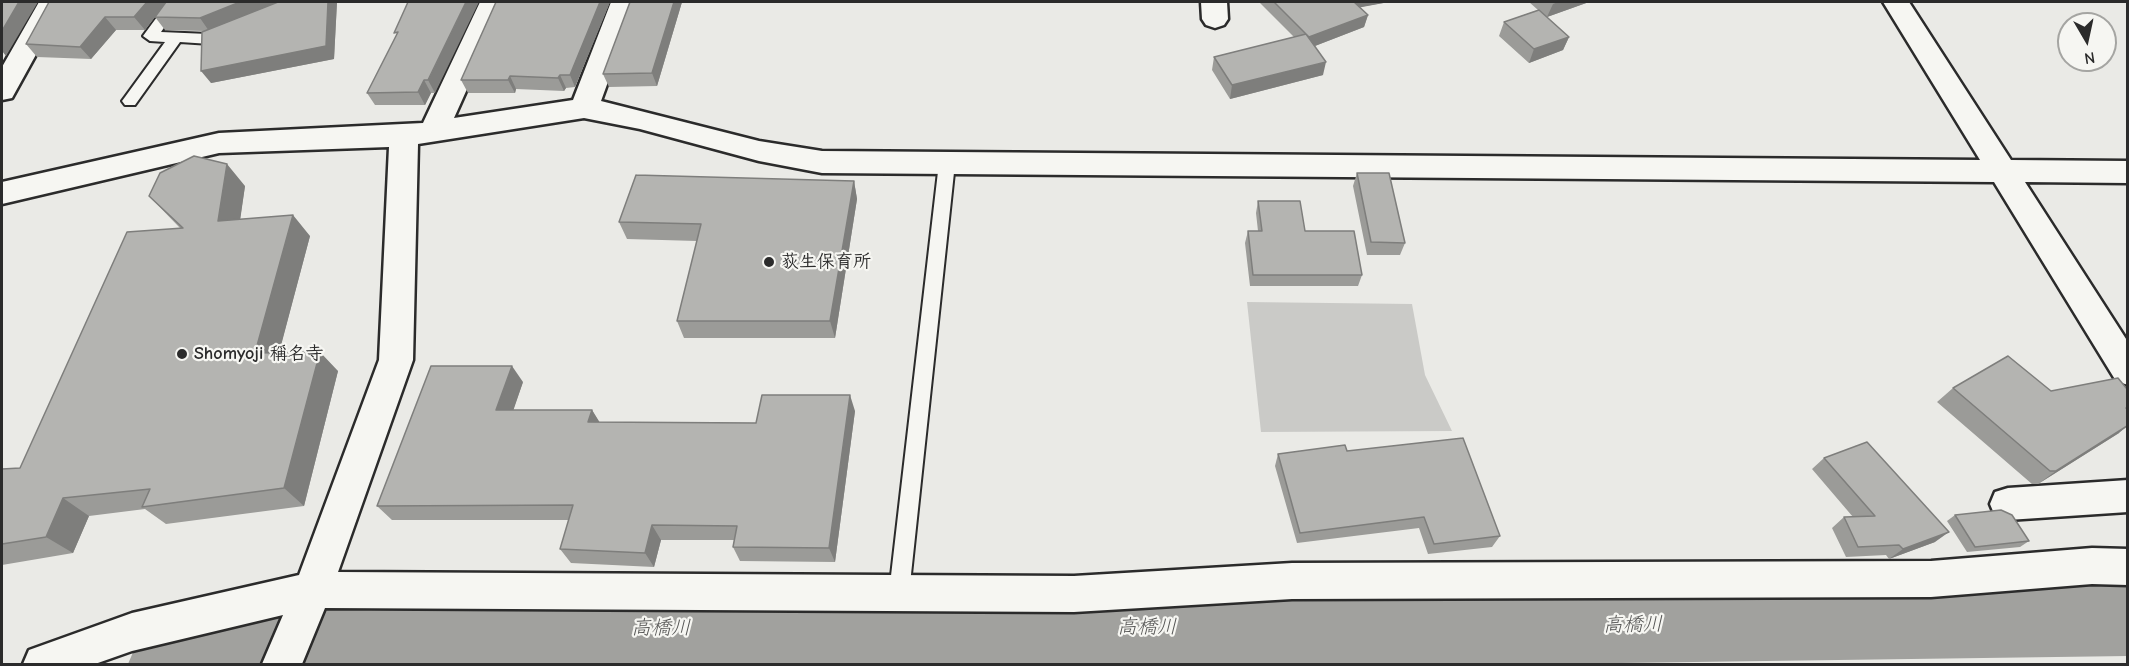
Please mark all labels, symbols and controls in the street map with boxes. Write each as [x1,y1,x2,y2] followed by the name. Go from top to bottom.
[2057,12,2117,72] north arrow
[2083,48,2096,68] text: N
[781,251,871,273] place label: 荻生保育所
[762,255,776,269] marker: 荻生保育所
[194,343,324,365] place label: Shomyoji 稱名寺
[175,347,189,361] marker: Shomyoji 稱名寺
[1603,612,1663,638] water label: 高橋川
[1117,615,1177,639] water label: 高橋川
[631,616,691,640] water label: 高橋川

